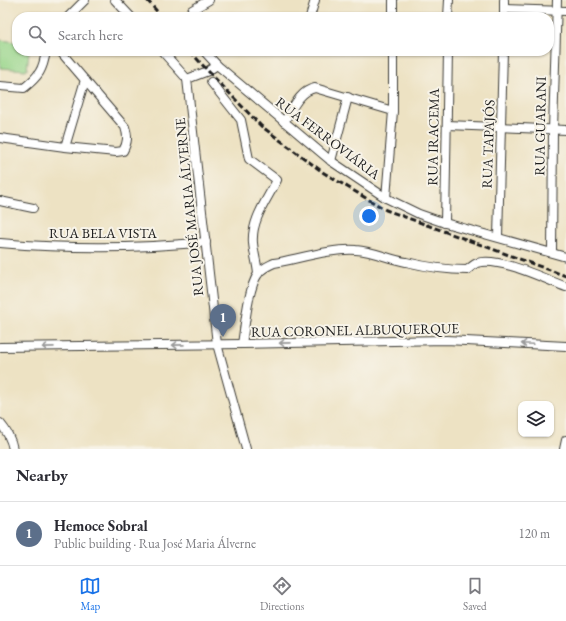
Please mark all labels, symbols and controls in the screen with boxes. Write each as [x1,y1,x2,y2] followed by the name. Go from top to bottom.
[12,12,554,56] search box
[26,23,48,45] icon: search
[58,25,123,44] text: Search here
[530,76,550,176] street label: RUA GUARANI
[423,88,443,186] street label: RUA IRACEMA
[272,93,384,183] street label: RUA FERROVIÁRIA
[477,99,499,189] street label: RUA TAPAJÓS
[171,117,207,297] street label: RUA JOSÉ MARIA ÁLVERNE
[359,206,379,226] your location
[49,224,157,242] street label: RUA BELA VISTA
[210,304,236,337] pin: 1
[251,319,459,341] street label: RUA CORONEL ALBUQUERQUE
[279,340,292,347] one-way arrow
[521,340,534,347] one-way arrow
[172,341,185,349] one-way arrow
[42,343,55,350] one-way arrow
[518,401,554,437] map controls
[518,401,554,437] button: layers
[16,464,68,486] text: Nearby
[54,516,148,535] text: Hemoce Sobral
[26,525,32,542] text: 1
[519,525,550,542] text: 120 m
[54,535,256,552] text: Public building · Rua José Maria Álverne
[79,575,101,613] tab: Map
[260,575,304,613] tab: Directions
[463,575,487,613] tab: Saved

